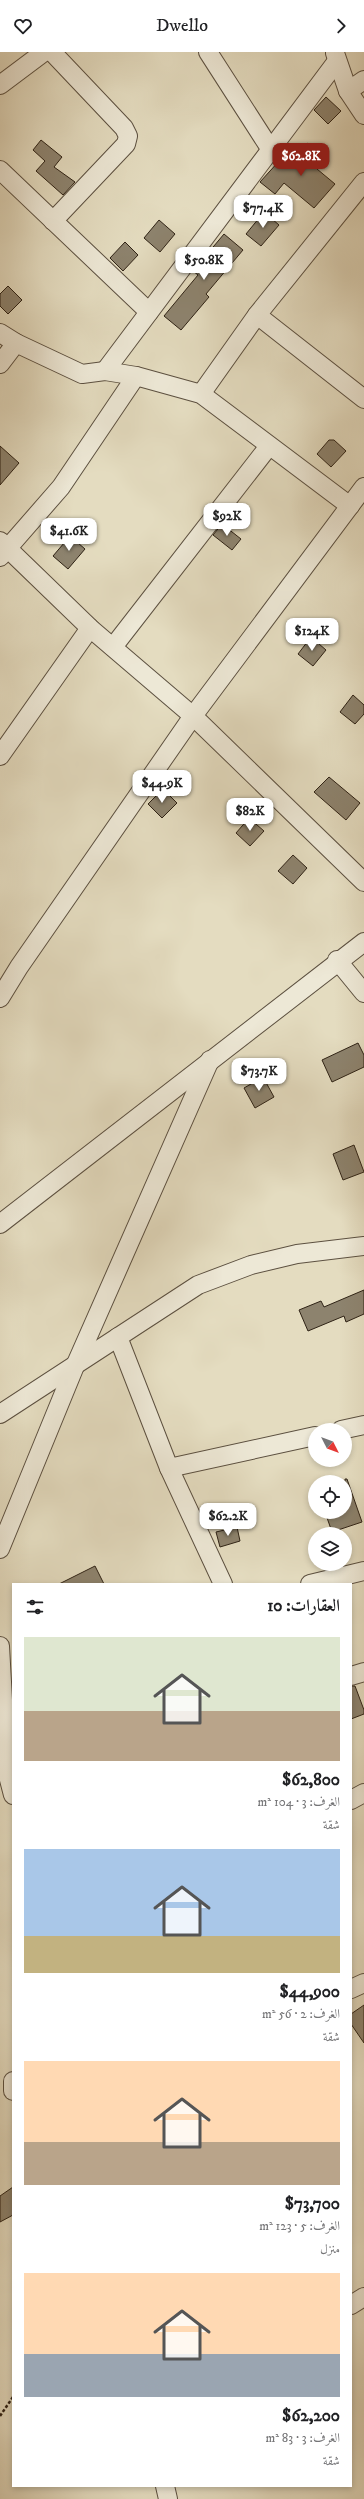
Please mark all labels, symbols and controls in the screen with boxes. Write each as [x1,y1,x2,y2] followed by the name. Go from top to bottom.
[12,15,34,37] icon: heart
[156,15,208,37] text: Dwello
[330,15,352,37] icon: forward
[268,143,334,177] pin: $62.8K
[281,148,321,164] text: $62.8K
[230,195,296,229] pin: $77.4K
[243,200,283,216] text: $77.4K
[171,247,237,281] pin: $50.8K
[184,252,224,268] text: $50.8K
[203,503,251,537] pin: $92K
[212,508,242,524] text: $92K
[36,518,102,552] pin: $41.6K
[50,523,88,539] text: $41.6K
[284,618,340,652] pin: $124K
[295,623,329,639] text: $124K
[129,770,195,804] pin: $44.9K
[141,775,183,791] text: $44.9K
[226,798,274,832] pin: $82K
[235,803,265,819] text: $82K
[226,1058,292,1092] pin: $73.7K
[240,1063,278,1079] text: $73.7K
[308,1423,352,1467] north arrow
[308,1423,352,1571] map controls
[308,1475,352,1519] button: locate
[195,1503,261,1537] pin: $62.2K
[208,1508,248,1524] text: $62.2K
[308,1527,352,1571] button: layers
[267,1595,340,1617] text: العقارات: 10
[24,1596,46,1618] icon: filters
[146,1663,218,1735] icon: home
[282,1769,340,1791] text: $62,800
[258,1794,340,1810] text: الغرف: 3 · 104 m²
[323,1817,340,1833] text: شقة
[146,1875,218,1947] icon: home
[279,1981,340,2003] text: $44,900
[262,2006,340,2022] text: الغرف: 2 · 56 m²
[323,2029,340,2045] text: شقة
[146,2087,218,2159] icon: home
[285,2193,340,2215] text: $73,700
[259,2218,340,2234] text: الغرف: 5 · 123 m²
[320,2241,340,2257] text: منزل
[146,2299,218,2371] icon: home
[282,2405,340,2427] text: $62,200
[265,2430,340,2446] text: الغرف: 3 · 83 m²
[323,2453,340,2469] text: شقة

